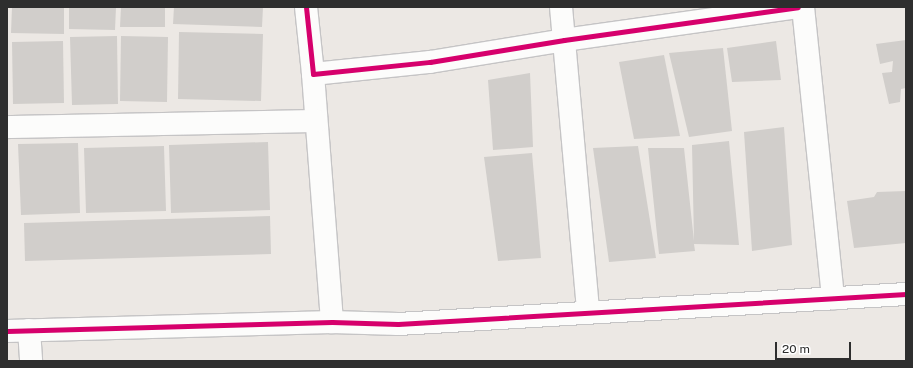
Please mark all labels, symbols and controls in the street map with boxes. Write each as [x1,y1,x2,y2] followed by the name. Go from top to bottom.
[777,334,853,360] scale bar
[782,342,810,356] text: 20 m

